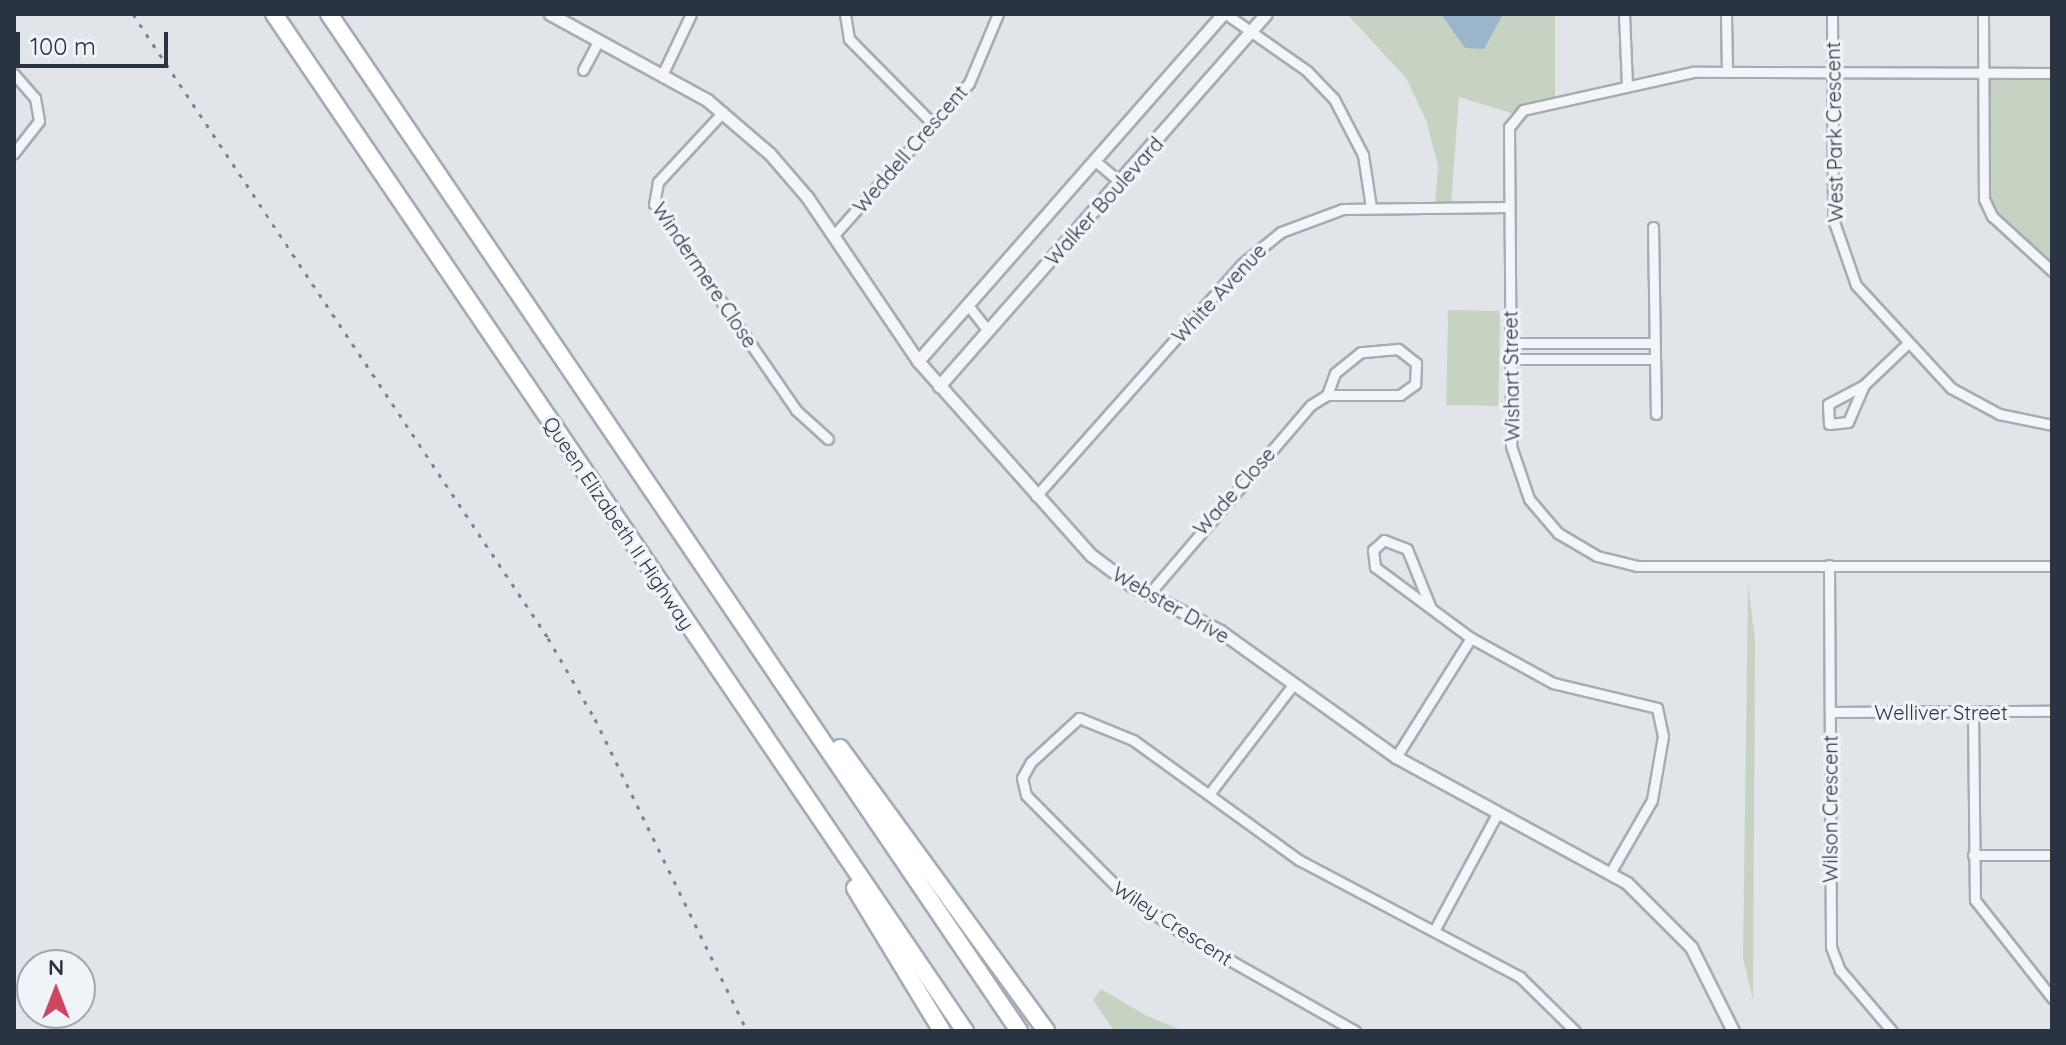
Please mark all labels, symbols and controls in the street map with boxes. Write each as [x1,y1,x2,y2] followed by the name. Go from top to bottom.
[20,16,172,66] scale bar
[30,31,96,61] text: 100 m
[1820,41,1848,223] street label: West Park Crescent
[848,80,972,218] street label: Weddell Crescent
[1040,132,1168,270] street label: Walker Boulevard
[648,198,762,352] street label: Windermere Close
[1167,238,1271,348] street label: White Avenue
[1498,310,1524,442] street label: Wishart Street
[539,412,699,634] street label: Queen Elizabeth II Highway
[1188,442,1280,540] street label: Wade Close
[1108,562,1234,648] street label: Webster Drive
[1874,700,2008,724] street label: Welliver Street
[1818,735,1842,883] street label: Wilson Crescent
[1109,876,1237,970] street label: Wiley Crescent
[16,949,96,1029] north arrow
[48,953,64,981] text: N

